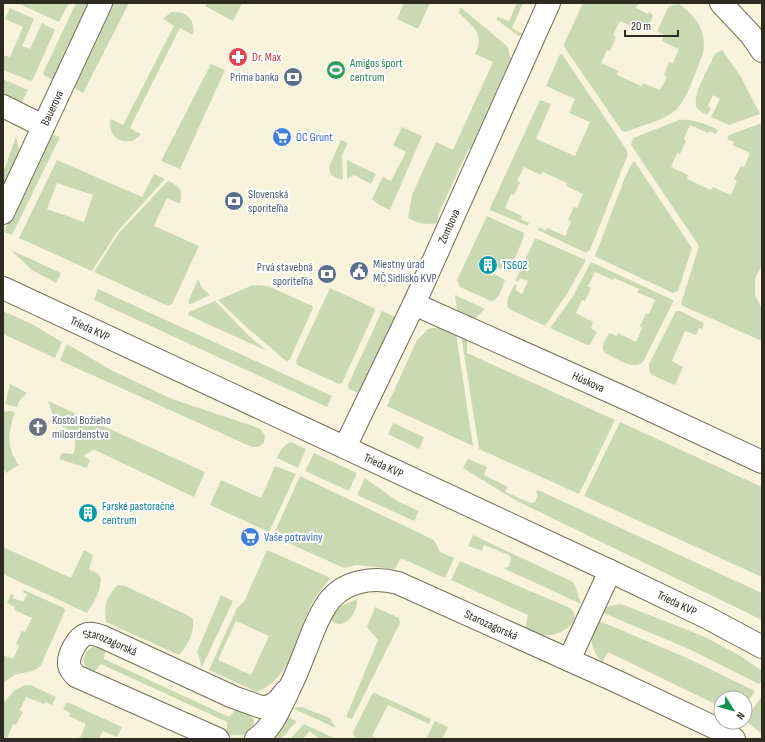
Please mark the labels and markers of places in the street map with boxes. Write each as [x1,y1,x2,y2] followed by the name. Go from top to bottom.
[227,46,249,68] pharmacy icon: Dr. Max
[252,50,282,65] place label: Dr. Max
[349,56,403,85] place label: Amigos šport centrum
[325,59,347,81] sports icon: Amigos šport centrum
[282,66,304,88] bank icon: Prima banka
[230,70,279,85] place label: Prima banka
[271,126,293,148] supermarket icon: OC Grunt
[296,130,333,145] place label: OC Grunt
[248,187,289,216] place label: Slovenská sporiteľňa
[223,190,245,212] bank icon: Slovenská sporiteľňa
[477,254,499,276] building icon: TS602
[373,257,437,286] place label: Miestny úrad MČ Sídlisko KVP
[502,258,528,273] place label: TS602
[257,260,313,289] place label: Prvá stavebná sporiteľňa
[348,260,370,282] public building icon: Miestny úrad MČ Sídlisko KVP
[316,263,338,285] bank icon: Prvá stavebná sporiteľňa
[52,413,111,442] place label: Kostol Božieho milosrdenstva
[27,416,49,438] church icon: Kostol Božieho milosrdenstva
[102,499,175,528] place label: Farské pastoračné centrum
[77,502,99,524] building icon: Farské pastoračné centrum
[239,526,261,548] supermarket icon: Vaše potraviny
[264,530,323,545] place label: Vaše potraviny

